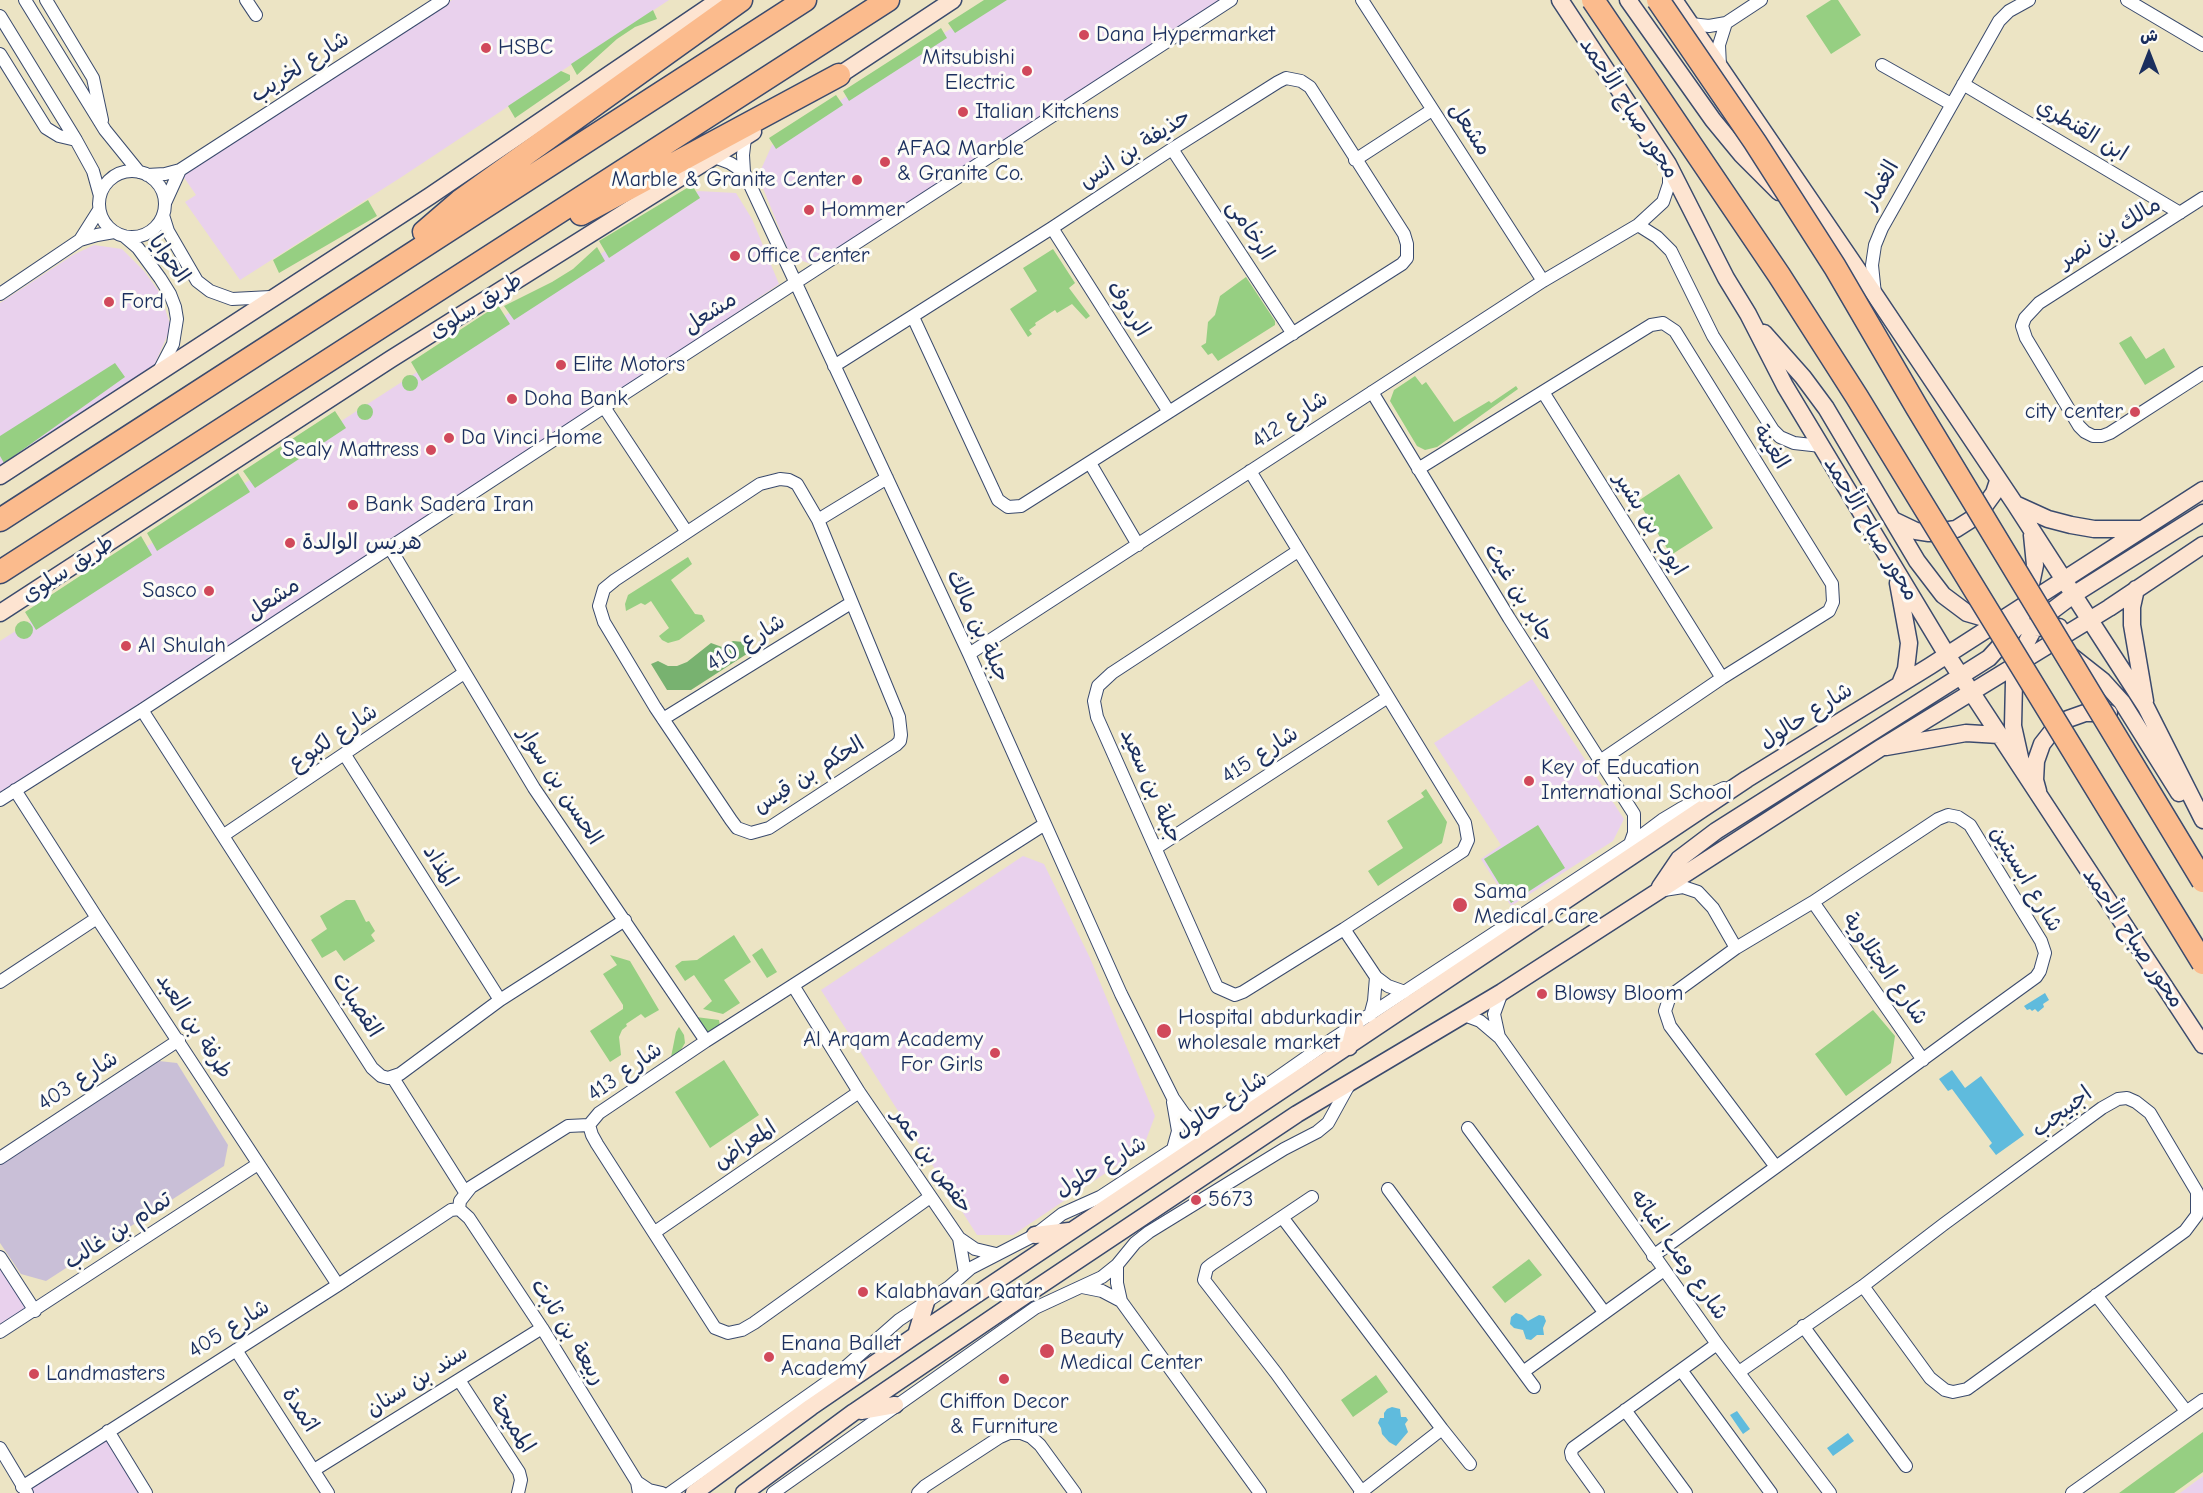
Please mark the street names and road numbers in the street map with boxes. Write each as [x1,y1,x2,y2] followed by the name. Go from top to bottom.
[246,25,354,109] street label: شارع لخريب
[1574,32,1684,184] street label: محور صباح الأحمد
[2032,92,2132,168] street label: ابن القنطري
[1443,97,1497,161] street label: مشعل
[1074,103,1196,195] street label: حذيفة بن انس
[1857,156,1905,214] street label: الغمار
[2054,191,2166,275] street label: مالك بن نصر
[1221,195,1279,265] street label: الرخامى
[143,230,195,288] street label: الحوايا
[425,267,527,345] street label: طريق سلوى
[1101,276,1155,342] street label: الردوف
[678,286,742,340] street label: مشعل
[1247,386,1333,454] street label: شارع 412
[1747,420,1795,474] street label: الغينة
[1818,452,1924,606] street label: محور صباح الأحمد
[1608,467,1692,581] street label: ايوب بن بشير
[17,530,119,608] street label: طريق سلوى
[1478,539,1560,647] street label: جابر بن غيث
[941,566,1015,686] street label: جبلة بن مالك
[241,572,305,626] street label: مشعل
[702,609,790,677] street label: شارع 410
[1754,677,1858,755] street label: شارع حالول
[283,699,383,777] street label: شارع لكبوع
[1217,720,1303,790] street label: شارع 415
[512,722,608,850] street label: الحسن بن سوار
[1114,725,1188,847] street label: جبلة بن سعيد
[749,730,869,820] street label: الحكم بن قيس
[1984,821,2068,937] street label: شارع ابسيتين
[417,840,463,892] street label: المذاد
[2076,863,2190,1013] street label: محور صباح الأحمد
[1837,908,1933,1030] street label: شارع الجتلاوية
[326,967,388,1043] street label: القصبات
[150,968,238,1084] street label: طرفة بن العبد
[582,1037,668,1107] street label: شارع 413
[33,1045,123,1117] street label: شارع 403
[1170,1065,1272,1145] street label: شارع حالول
[2027,1081,2097,1143] street label: اجبيجب
[886,1103,978,1219] street label: حفص بن عمر
[709,1115,781,1175] street label: المعراض
[1051,1130,1151,1204] street label: شارع حلول
[1624,1185,1734,1325] street label: شارع وعب اغباثه
[59,1187,177,1275] street label: تمام بن غالب
[525,1274,611,1390] street label: ربيعة بن ثابت
[183,1294,275,1364] street label: شارع 405
[361,1339,473,1423] street label: سند بن سنان
[276,1383,324,1437] street label: اثمدة
[484,1390,540,1458] street label: المميحة

